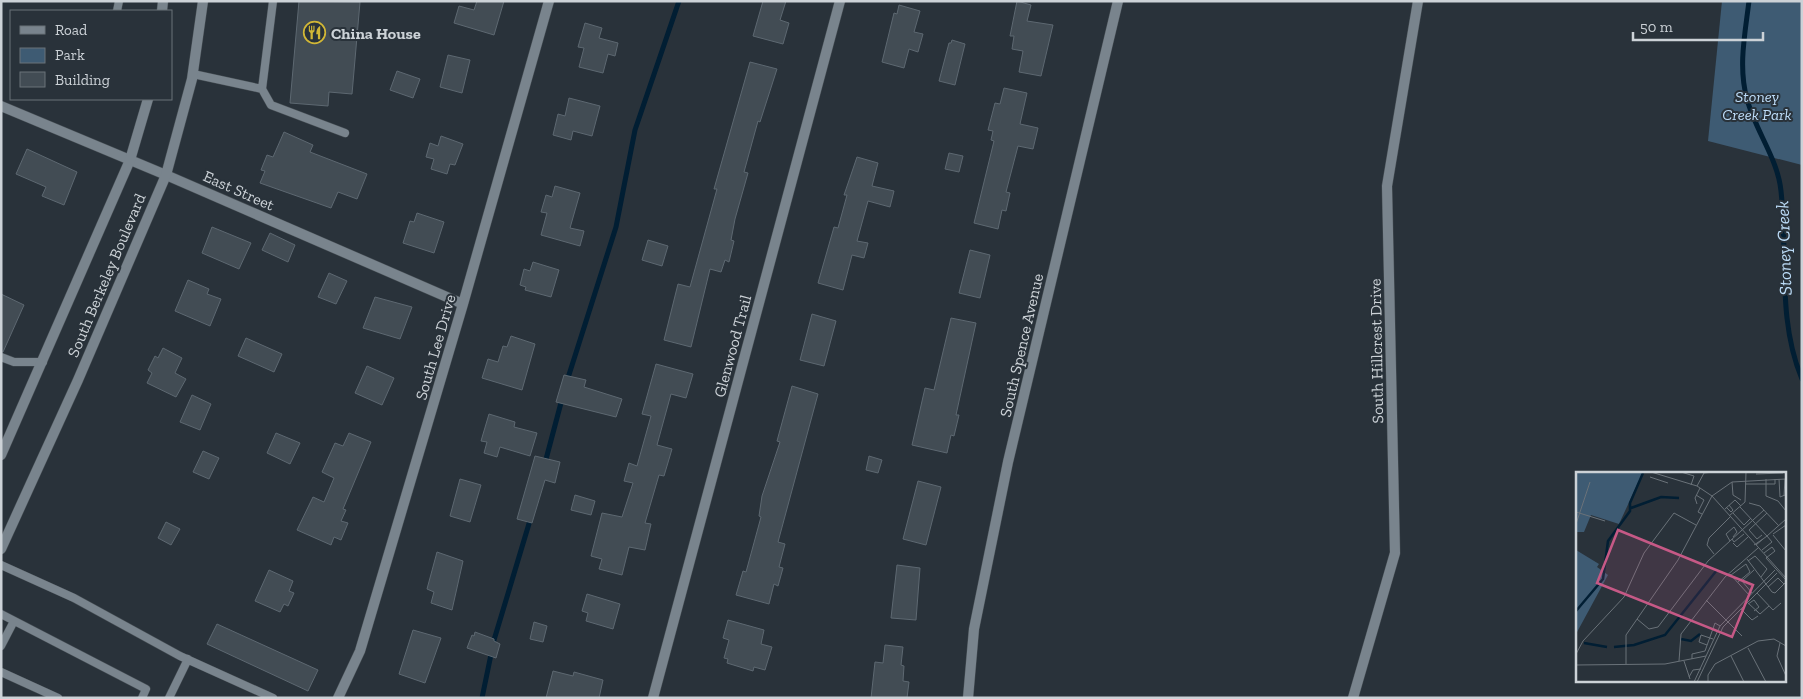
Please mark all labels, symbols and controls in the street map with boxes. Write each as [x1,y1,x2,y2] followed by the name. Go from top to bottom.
[10,10,172,100] legend
[1633,10,1763,42] scale bar
[1640,18,1673,36] text: 50 m
[55,21,88,39] text: Road
[303,21,327,45] restaurant icon: China House
[331,24,421,43] place label: China House
[55,46,85,64] text: Park
[55,71,110,89] text: Building
[1722,87,1792,124] park label: Stoney Creek Park
[200,166,277,215] street label: East Street
[63,190,150,360] street label: South Berkeley Boulevard
[1771,200,1797,296] water label: Stoney Creek
[996,271,1047,419] street label: South Spence Avenue
[1366,278,1387,424] street label: South Hillcrest Drive
[411,292,460,402] street label: South Lee Drive
[710,293,755,399] street label: Glenwood Trail
[1576,472,1786,682] inset map

